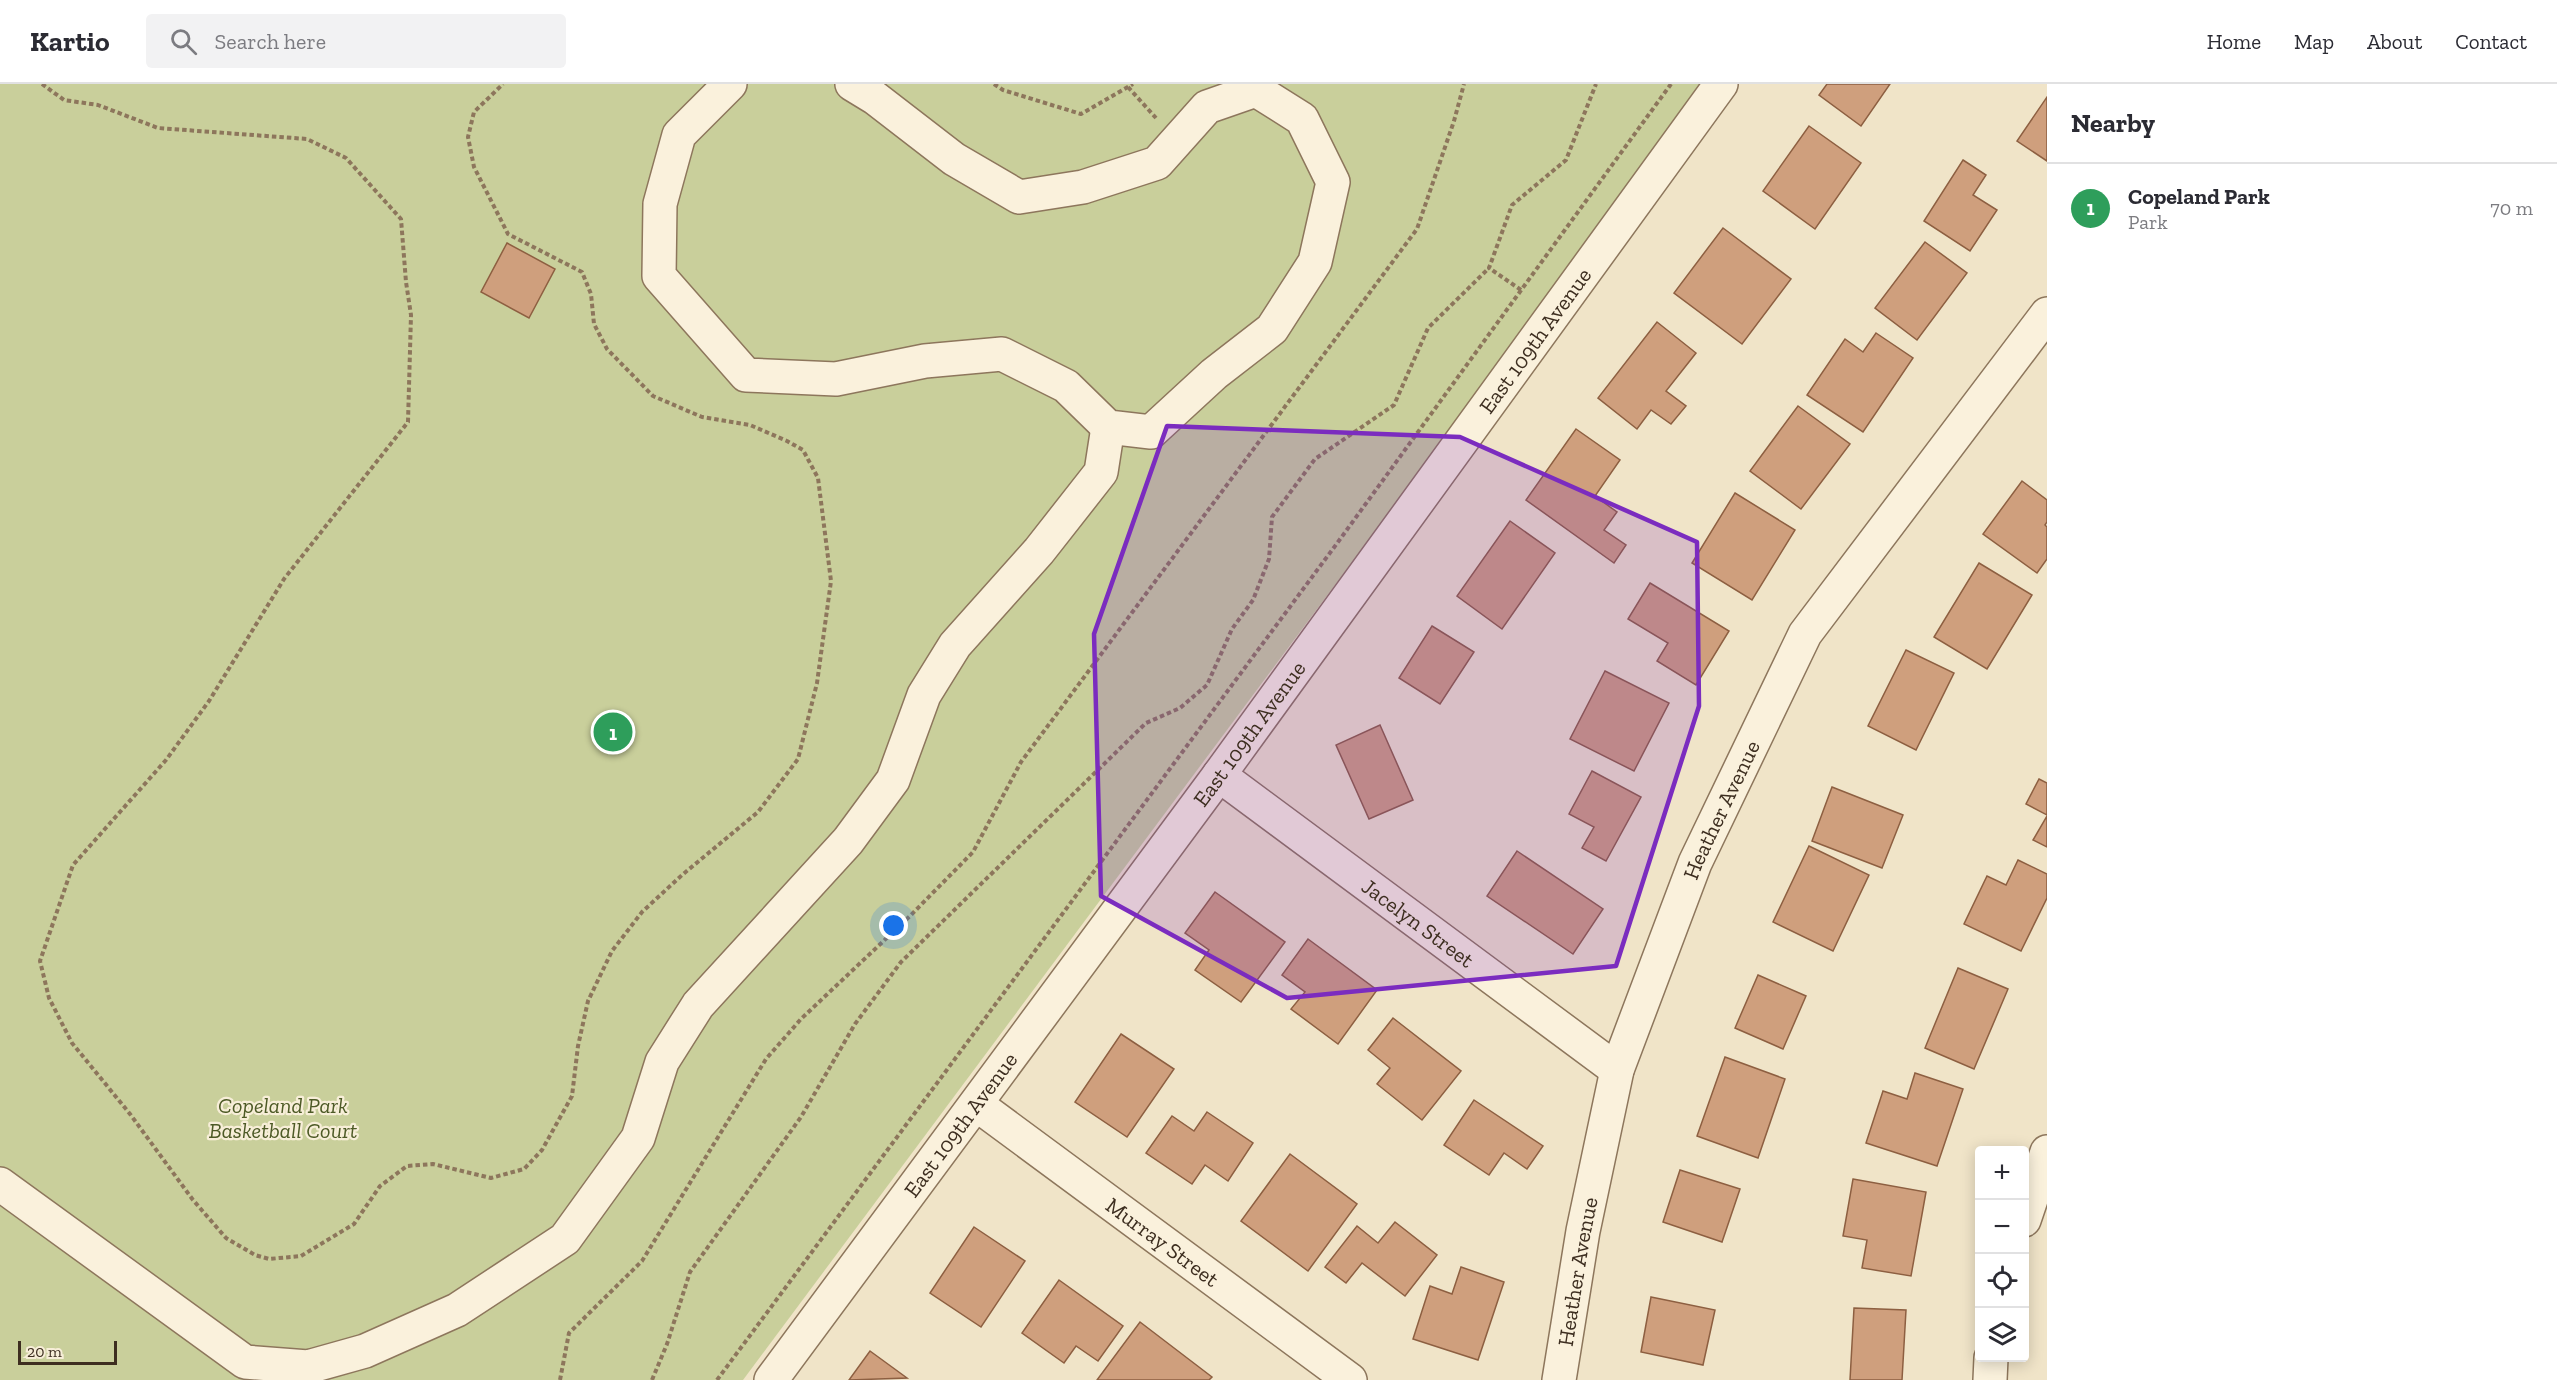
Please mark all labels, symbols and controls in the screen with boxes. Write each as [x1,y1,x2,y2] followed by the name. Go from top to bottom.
[146,14,566,68] search box
[30,25,110,58] text: Kartio
[167,25,200,58] icon: search
[215,28,326,55] text: Search here
[2207,29,2261,54] text: Home
[2294,29,2334,54] text: Map
[2367,29,2422,54] text: About
[2455,29,2527,54] text: Contact
[2071,107,2155,139] text: Nearby
[2128,183,2270,210] text: Copeland Park
[2086,196,2095,220] text: 1
[2490,196,2533,220] text: 70 m
[2128,210,2168,234] text: Park
[1473,262,1597,419] street label: East 109th Avenue
[1187,655,1311,812] street label: East 109th Avenue
[594,710,632,754] pin: 1
[1677,736,1766,883] street label: Heather Avenue
[1357,872,1480,974] street label: Jacelyn Street
[879,911,908,940] your location
[898,1047,1023,1202] street label: East 109th Avenue
[209,1092,358,1144] park label: Copeland Park Basketball Court
[1975,1146,2029,1362] map controls
[1975,1146,2029,1200] button: +
[1101,1191,1225,1293] street label: Murray Street
[1551,1194,1603,1348] street label: Heather Avenue
[1975,1200,2029,1254] button: −
[1975,1254,2029,1308] button: locate
[1975,1308,2029,1362] button: layers
[18,1338,117,1366] scale bar
[27,1342,62,1361] text: 20 m

